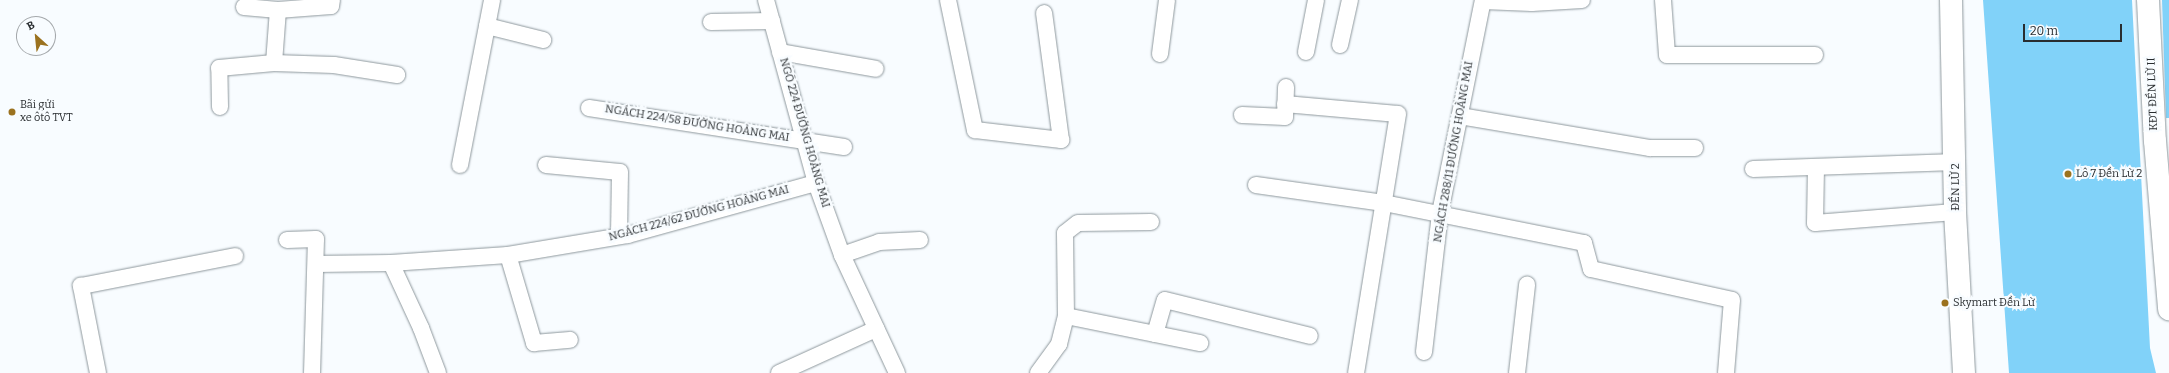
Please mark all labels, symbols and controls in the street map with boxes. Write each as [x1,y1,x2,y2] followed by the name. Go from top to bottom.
[16,16,56,56] north arrow
[2025,16,2124,42] scale bar
[25,18,37,33] text: B
[2030,24,2058,38] text: 20 m
[776,57,832,209] street label: NGÕ 224 ĐƯỜNG HOÀNG MAI
[2145,57,2161,131] street label: KĐT ĐỀN LỪ II
[1432,60,1476,244] street label: NGÁCH 288/11 ĐƯỜNG HOÀNG MAI
[20,99,73,125] place label: Bãi gửi xe ôtô TVT
[604,103,790,145] street label: NGÁCH 224/58 ĐƯỜNG HOÀNG MAI
[7,107,17,117] marker: Bãi gửi xe ôtô TVT
[1949,163,1963,211] street label: ĐỀN LỪ 2
[2076,167,2142,181] place label: Lô 7 Đền Lừ 2
[2063,169,2073,179] marker: Lô 7 Đền Lừ 2
[607,184,791,244] street label: NGÁCH 224/62 ĐƯỜNG HOÀNG MAI
[1953,296,2035,310] place label: Skymart Đền Lừ
[1940,298,1950,308] marker: Skymart Đền Lừ

